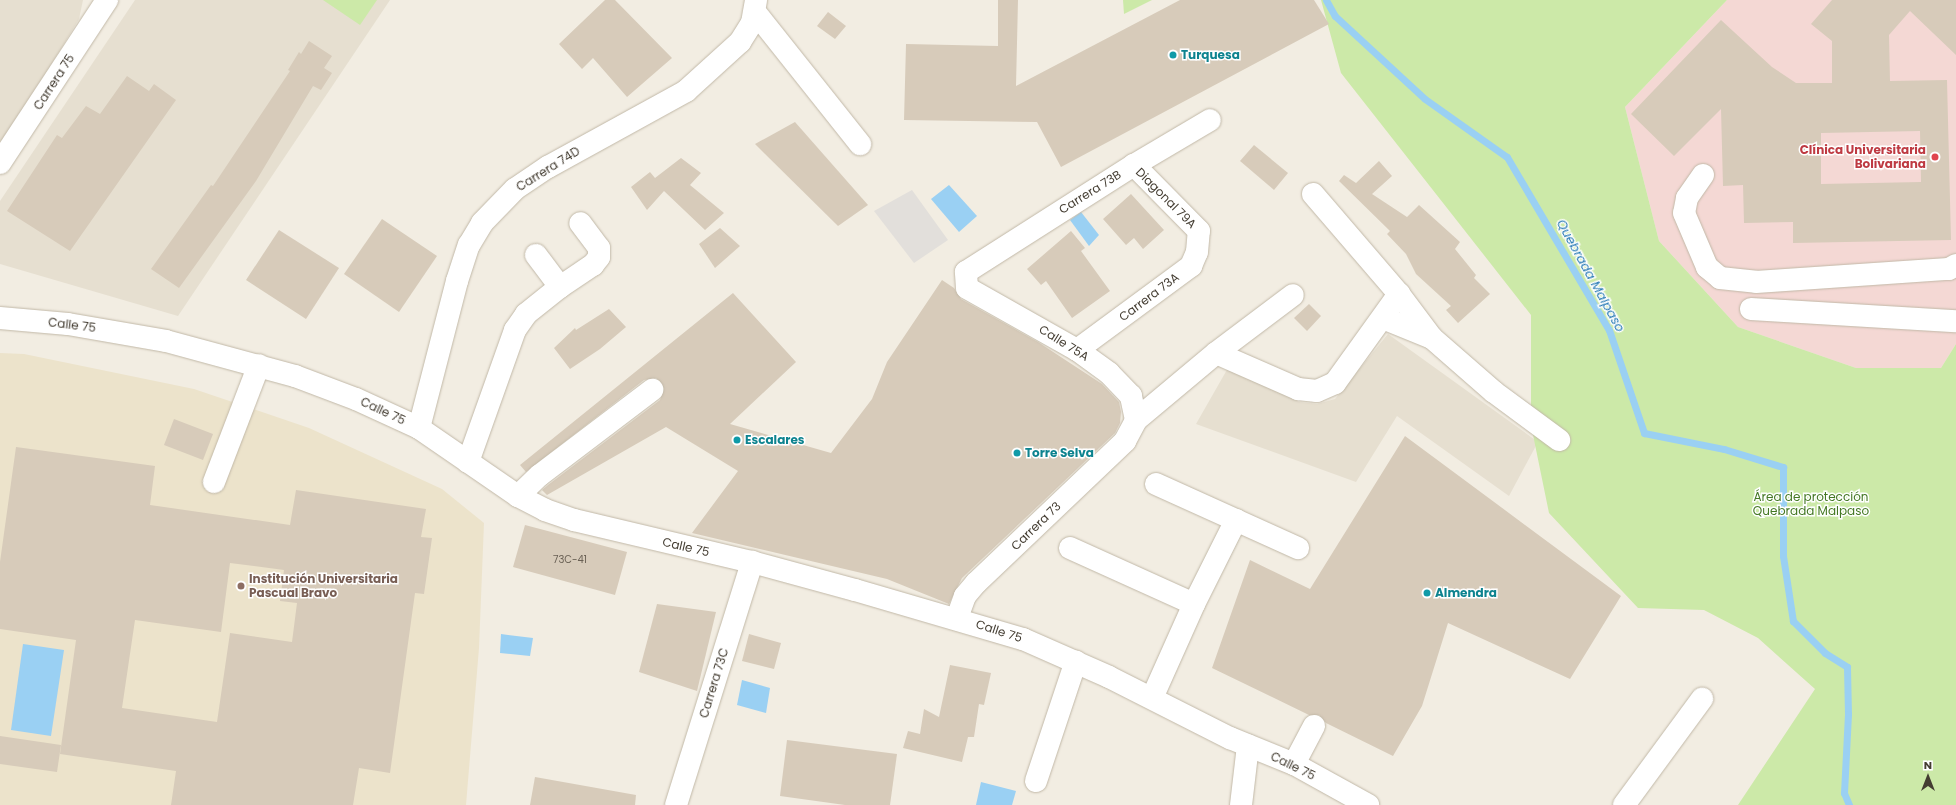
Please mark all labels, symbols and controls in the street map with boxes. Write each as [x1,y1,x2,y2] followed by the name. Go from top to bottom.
[1181,48,1240,62] place label: Turquesa
[1168,50,1178,60] marker: Turquesa
[31,51,77,113] street label: Carrera 75
[1800,143,1926,171] place label: Clínica Universitaria Bolivariana
[514,144,582,194] street label: Carrera 74D
[1929,151,1941,163] marker: Clínica Universitaria Bolivariana
[1133,165,1199,231] street label: Diagonal 79A
[1056,167,1124,217] street label: Carrera 73B
[1553,217,1627,335] water label: Quebrada Malpaso
[1116,270,1182,324] street label: Carrera 73A
[47,315,97,335] street label: Calle 75
[1036,322,1092,364] street label: Calle 75A
[358,394,408,428] street label: Calle 75
[745,433,805,447] place label: Escalares
[732,435,742,445] marker: Escalares
[1025,446,1094,460] place label: Torre Selva
[1012,448,1022,458] marker: Torre Selva
[1753,490,1869,518] park label: Área de protección Quebrada Malpaso
[1008,499,1064,553] street label: Carrera 73
[661,535,711,559] street label: Calle 75
[553,554,587,566] house number: 73C-41
[249,572,398,600] place label: Institución Universitaria Pascual Bravo
[236,581,246,591] marker: Institución Universitaria Pascual Bravo
[1435,586,1497,600] place label: Almendra
[1422,588,1432,598] marker: Almendra
[974,617,1024,645] street label: Calle 75
[697,646,731,720] street label: Carrera 73C
[1268,749,1318,783] street label: Calle 75
[1908,757,1948,797] north arrow
[1924,757,1932,773] text: N

